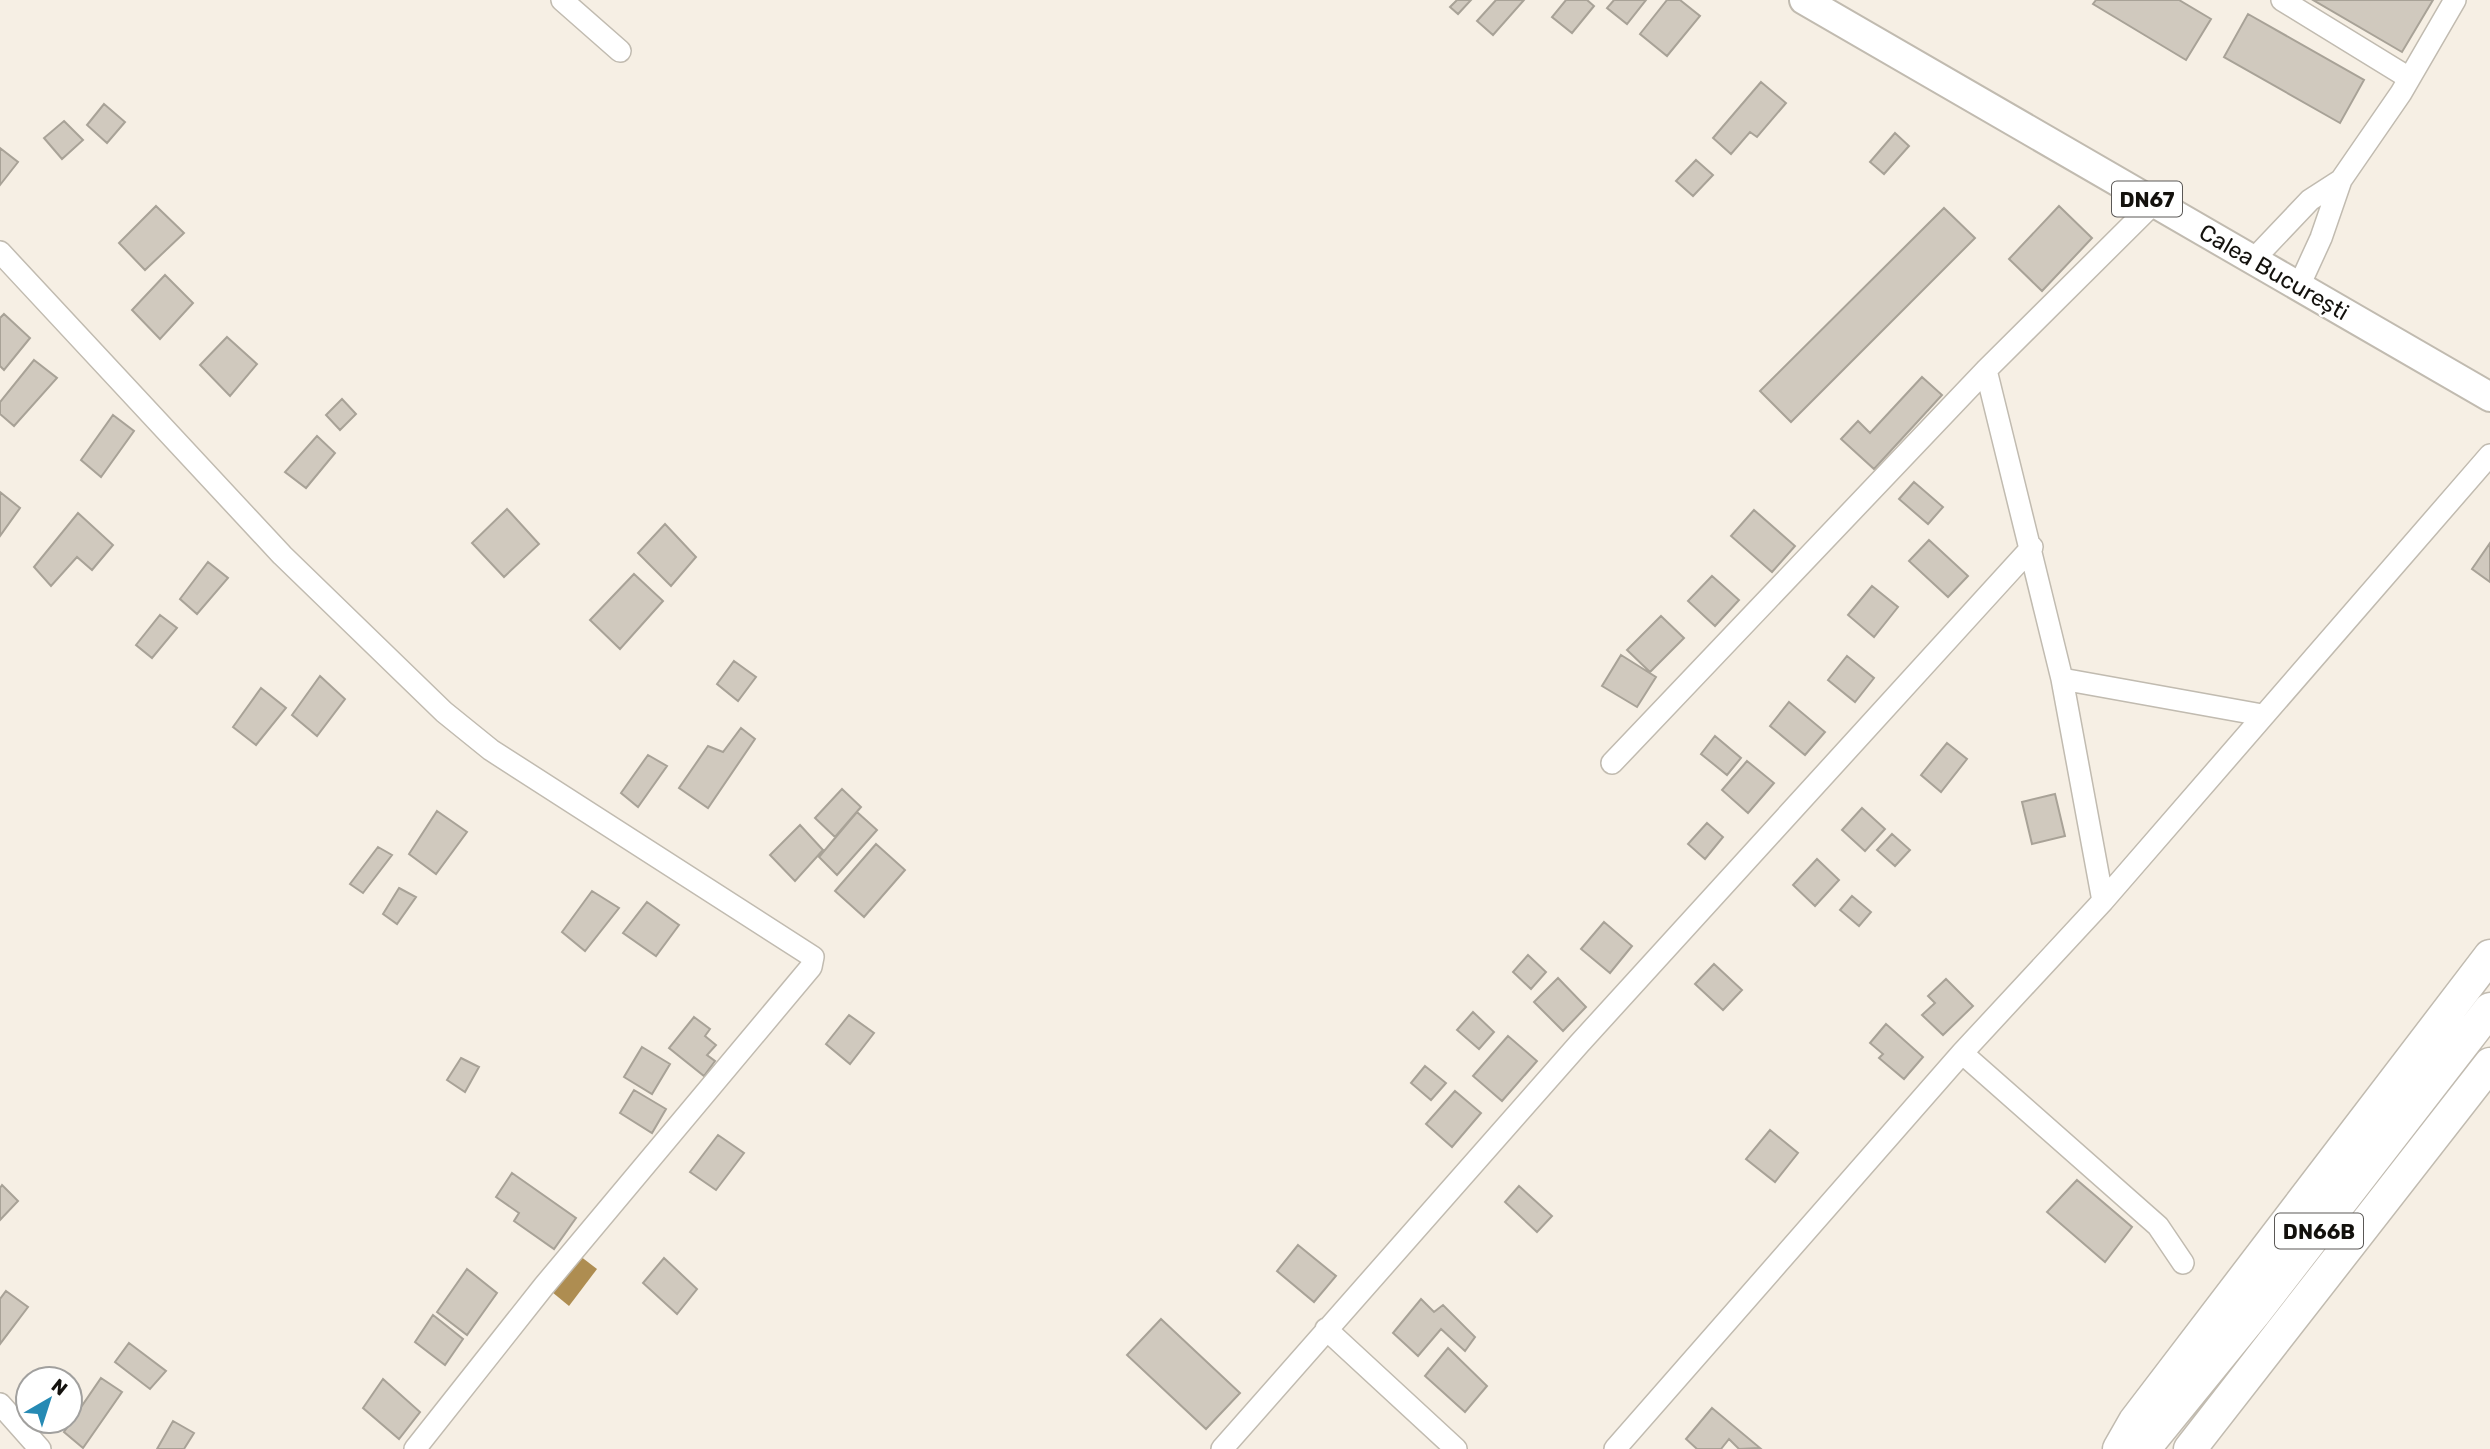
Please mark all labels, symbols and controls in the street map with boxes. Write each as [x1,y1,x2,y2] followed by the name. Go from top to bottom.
[2112,182,2182,216] road number: DN67
[2194,218,2354,326] street label: Calea București
[2275,1214,2363,1248] road number: DN66B
[14,1365,84,1435] north arrow
[47,1374,72,1400] text: N

